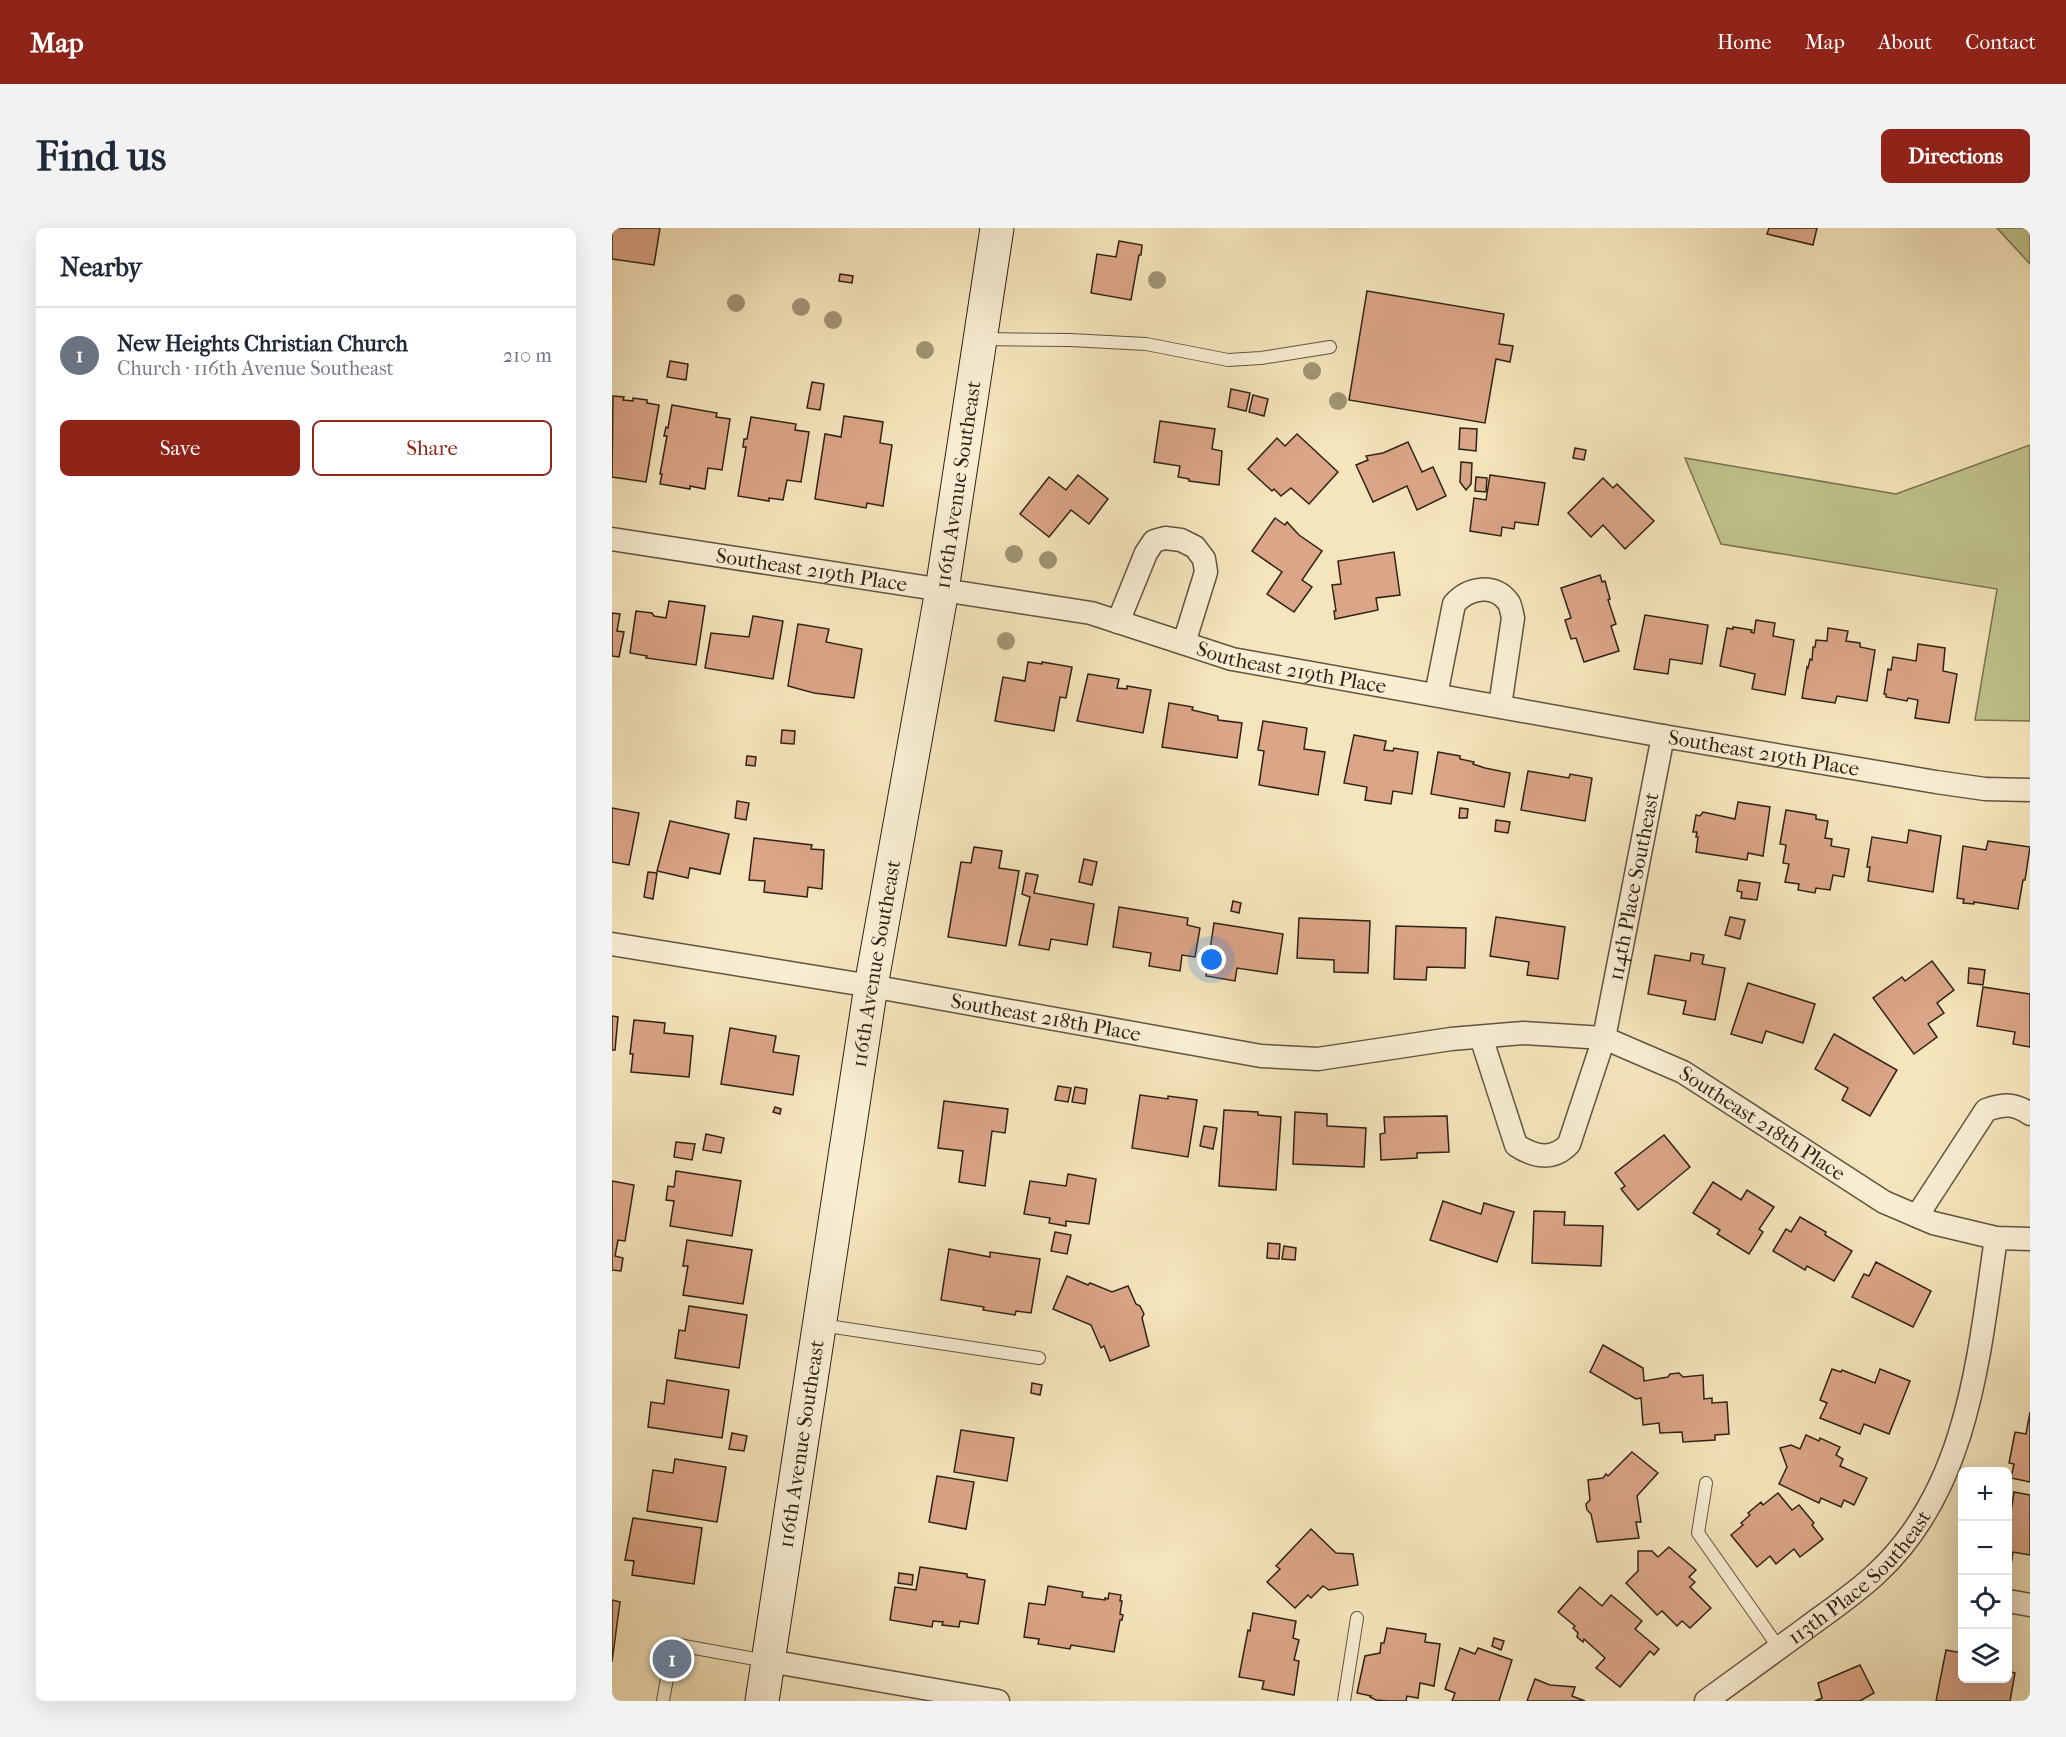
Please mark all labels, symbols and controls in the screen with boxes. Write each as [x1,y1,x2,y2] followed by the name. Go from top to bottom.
[30,26,84,59] text: Map
[1717,30,1772,54] text: Home
[1805,30,1845,54] text: Map
[1878,30,1932,54] text: About
[1965,30,2036,54] text: Contact
[1881,129,2030,183] button: Directions
[36,132,166,181] text: Find us
[60,252,142,283] text: Nearby
[117,331,408,357] text: New Heights Christian Church
[76,344,83,367] text: 1
[503,344,552,367] text: 210 m
[117,357,394,380] text: Church · 116th Avenue Southeast
[930,379,986,590] street label: 116th Avenue Southeast
[60,420,300,476] button: Save
[312,420,552,476] button: Share
[714,543,909,596] street label: Southeast 219th Place
[1193,636,1388,698] street label: Southeast 219th Place
[1666,725,1861,781] street label: Southeast 219th Place
[1603,790,1664,983] street label: 114th Place Southeast
[847,858,905,1069] street label: 116th Avenue Southeast
[1197,945,1226,974] your location
[949,989,1143,1046] street label: Southeast 218th Place
[1675,1061,1850,1186] street label: Southeast 218th Place
[773,1338,829,1550] street label: 116th Avenue Southeast
[1958,1467,2012,1683] map controls
[1958,1467,2012,1521] button: +
[1783,1506,1936,1649] street label: 113th Place Southeast
[1958,1521,2012,1575] button: −
[1958,1575,2012,1629] button: locate
[1958,1629,2012,1683] button: layers
[652,1636,692,1682] pin: 1

